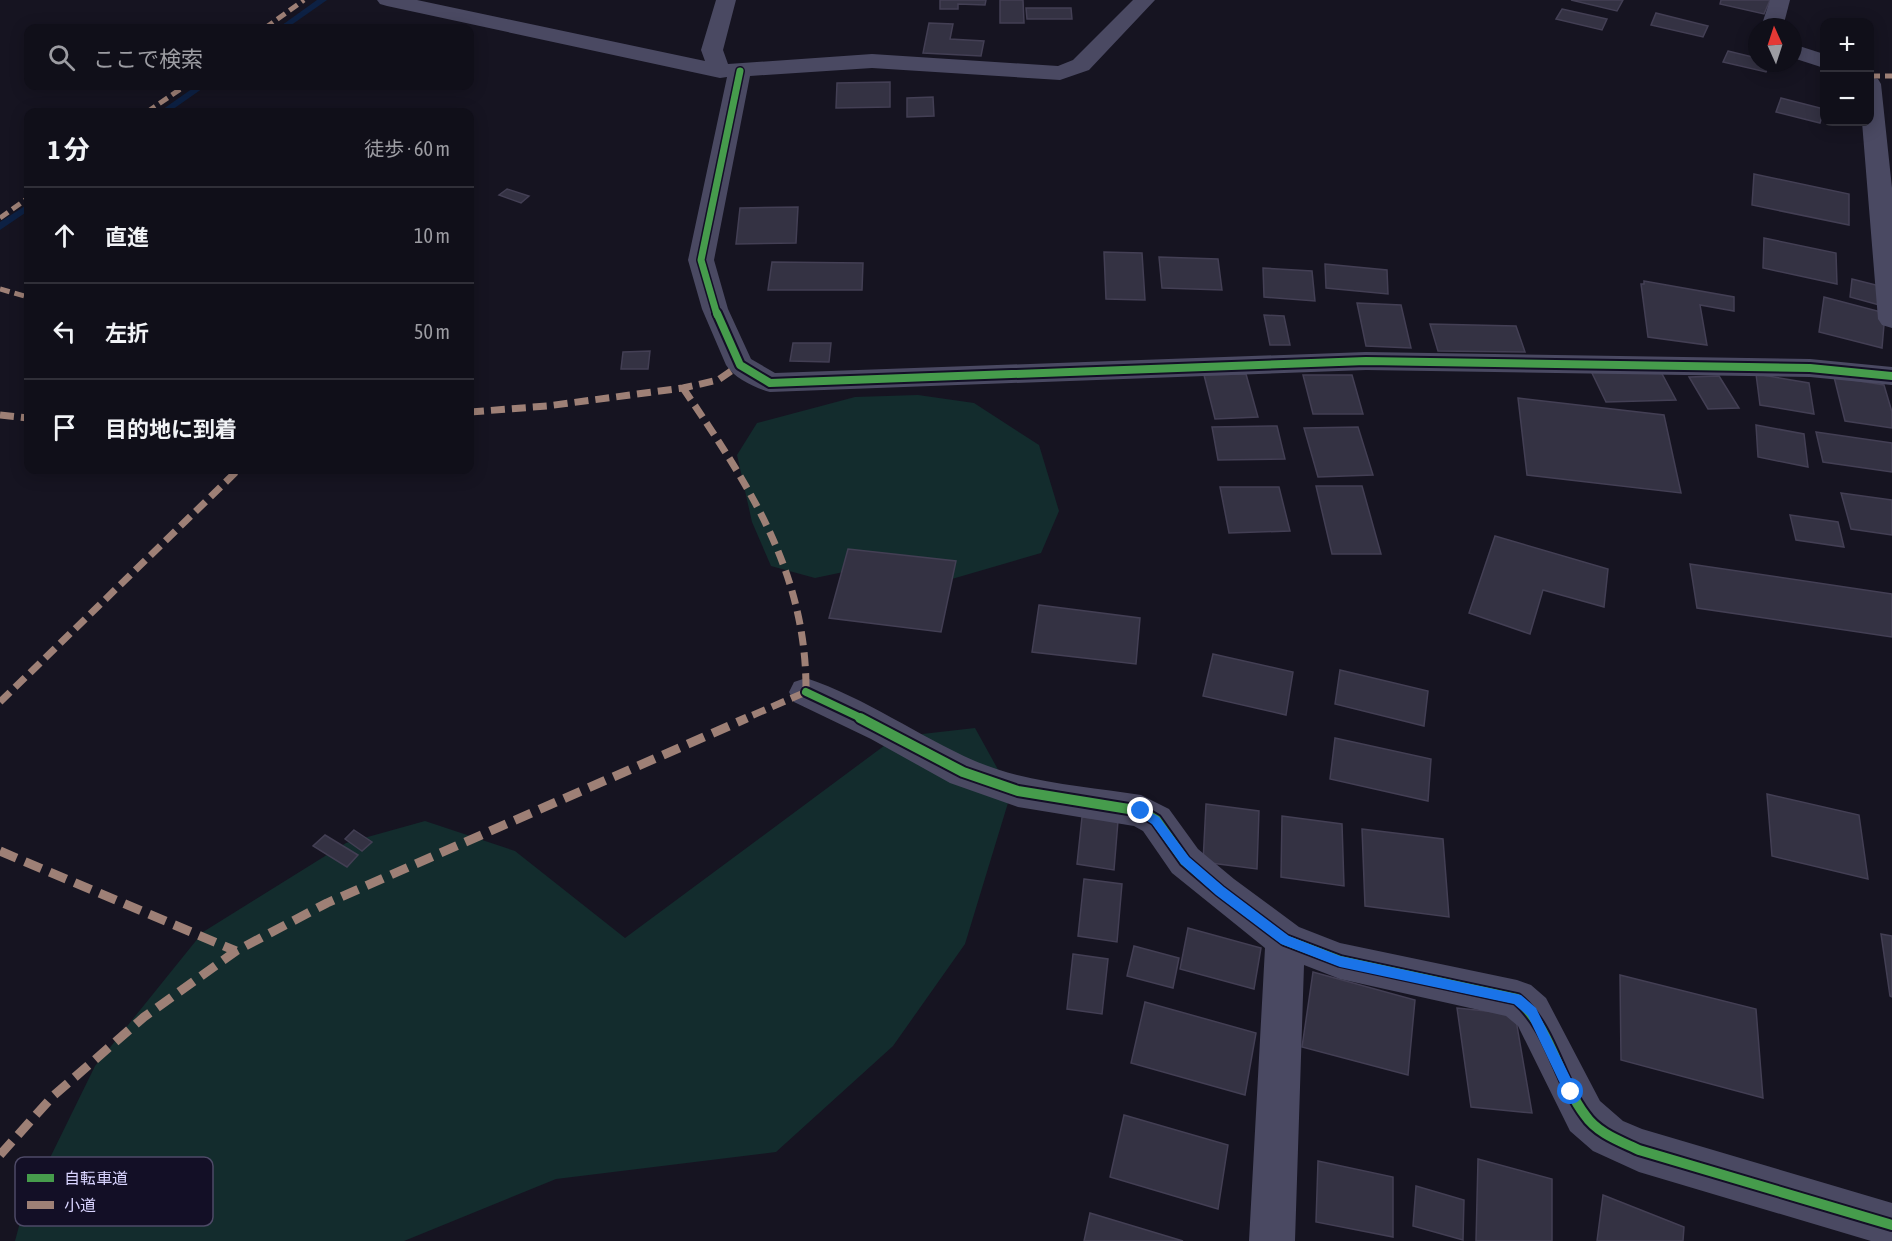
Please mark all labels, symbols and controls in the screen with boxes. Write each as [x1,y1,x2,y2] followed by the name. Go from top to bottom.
[1748,18,1802,72] north arrow
[1820,18,1874,126] map controls
[1820,18,1874,72] button: +
[24,24,474,90] search box
[45,41,78,74] icon: search
[93,46,203,72] text: ここで検索
[1820,72,1874,126] button: −
[48,135,90,165] text: 1 分
[364,137,450,160] text: 徒歩 · 60 m
[48,219,81,252] icon: ahead
[105,224,149,250] text: 直進
[414,224,450,247] text: 10 m
[48,315,81,348] icon: left
[105,320,149,346] text: 左折
[414,320,450,343] text: 50 m
[48,411,81,444] icon: arrive
[105,416,237,442] text: 目的地に到着
[1127,797,1153,823] route end
[1557,1078,1583,1104] route start
[15,1157,213,1226] legend
[64,1169,128,1187] text: 自転車道
[64,1196,96,1214] text: 小道

